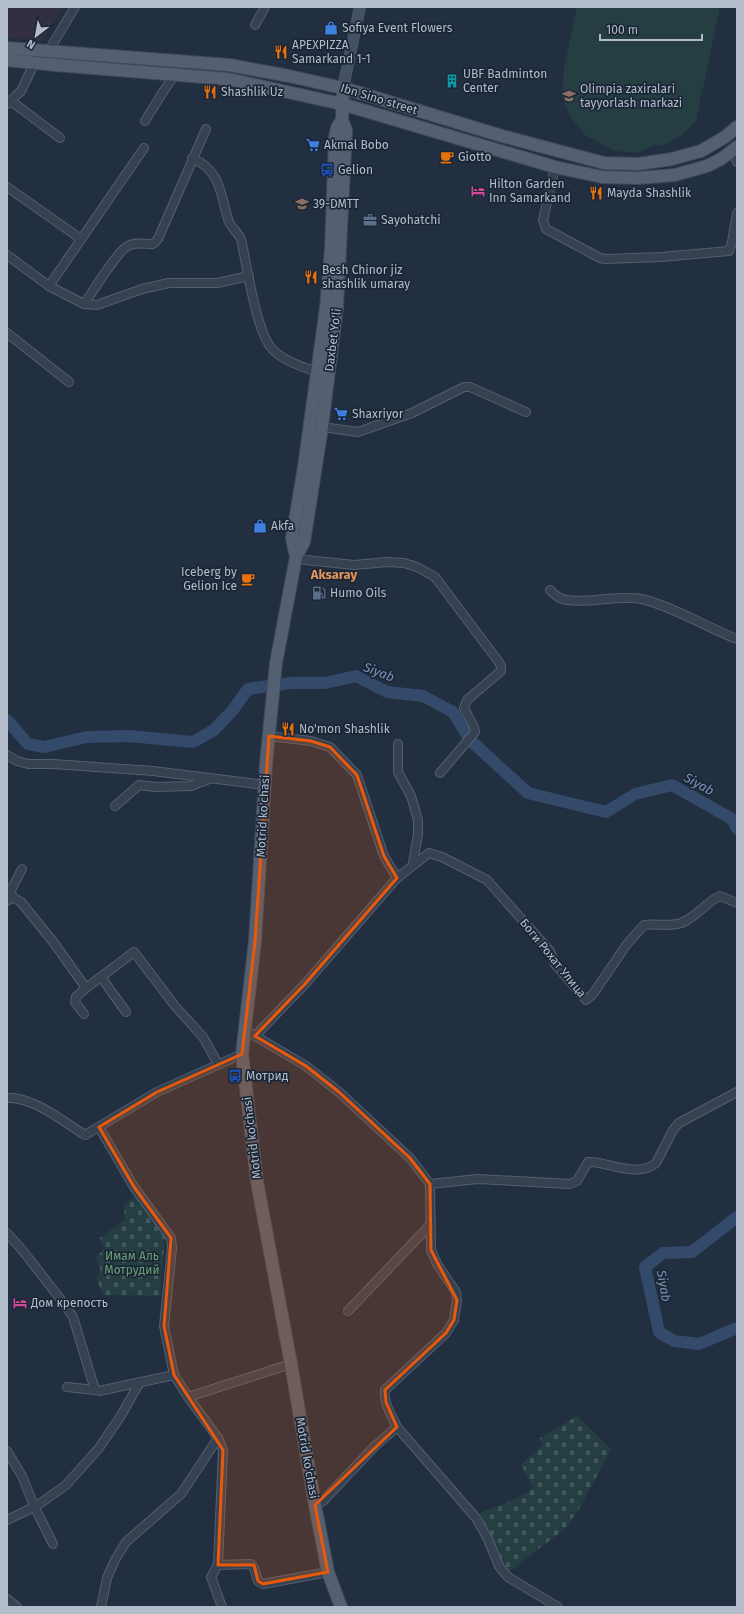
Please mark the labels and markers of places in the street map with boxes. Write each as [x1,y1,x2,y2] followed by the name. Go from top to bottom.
[323,20,339,36] shop icon: Sofiya Event Flowers
[342,21,453,35] place label: Sofiya Event Flowers
[292,38,371,66] place label: APEXPIZZA Samarkand 1-1
[273,44,289,60] restaurant icon: APEXPIZZA Samarkand 1-1
[463,67,547,95] place label: UBF Badminton Center
[444,73,460,89] building icon: UBF Badminton Center
[580,82,682,110] place label: Olimpia zaxiralari tayyorlash markazi
[202,84,218,100] restaurant icon: Shashlik Uz
[221,85,283,99] place label: Shashlik Uz
[561,88,577,104] school or university icon: Olimpia zaxiralari tayyorlash markazi
[305,137,321,153] supermarket icon: Akmal Bobo
[324,138,389,152] place label: Akmal Bobo
[439,149,455,165] cafe icon: Giotto
[458,150,491,164] place label: Giotto
[319,162,335,178] bus stop icon: Gelion
[338,163,373,177] place label: Gelion
[489,177,571,205] place label: Hilton Garden Inn Samarkand
[470,183,486,199] hotel icon: Hilton Garden Inn Samarkand
[588,185,604,201] restaurant icon: Mayda Shashlik
[607,186,692,200] place label: Mayda Shashlik
[294,196,310,212] school or university icon: 39-DMTT
[313,197,360,211] place label: 39-DMTT
[362,212,378,228] office icon: Sayohatchi
[381,213,441,227] place label: Sayohatchi
[322,263,410,291] place label: Besh Chinor jiz shashlik umaray
[303,269,319,285] restaurant icon: Besh Chinor jiz shashlik umaray
[333,406,349,422] supermarket icon: Shaxriyor
[352,407,404,421] place label: Shaxriyor
[252,518,268,534] shop icon: Akfa
[271,519,294,533] place label: Akfa
[181,565,237,593] place label: Iceberg by Gelion Ice
[240,571,256,587] cafe icon: Iceberg by Gelion Ice
[311,585,327,601] fuel station icon: Humo Oils
[330,586,387,600] place label: Humo Oils
[280,721,296,737] restaurant icon: No'mon Shashlik
[299,722,391,736] place label: No'mon Shashlik
[227,1068,243,1084] bus stop icon: Мотрид
[246,1069,289,1083] place label: Мотрид
[12,1295,28,1311] hotel icon: Дом крепость
[30,1296,108,1310] place label: Дом крепость

